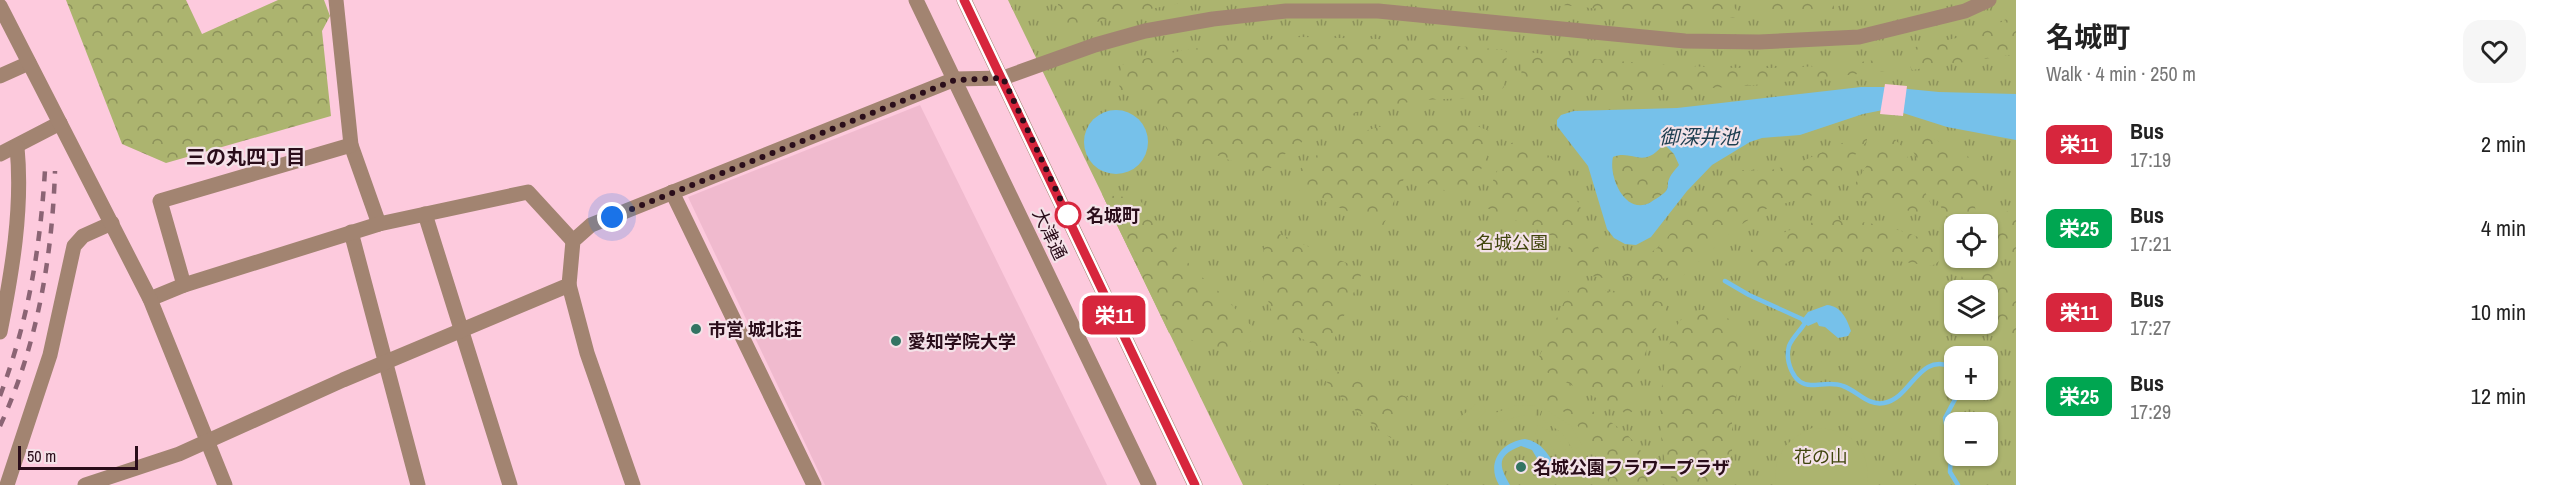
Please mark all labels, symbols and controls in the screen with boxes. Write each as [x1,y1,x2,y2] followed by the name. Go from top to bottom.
[2046,18,2130,56] text: 名城町
[2463,20,2526,83] button: heart
[2046,60,2196,87] text: Walk · 4 min · 250 m
[2130,116,2164,146] text: Bus
[1659,123,1741,150] water label: 御深井池
[2481,129,2526,159] text: 2 min
[2059,130,2099,159] text: 栄11
[186,143,306,170] district label: 三の丸四丁目
[2130,146,2171,173] text: 17:19
[2130,200,2164,230] text: Bus
[597,202,627,232] your location
[1055,202,1081,228] marker: 名城町
[1086,203,1140,228] place label: 名城町
[1027,204,1073,264] street label: 大津通
[2481,213,2526,243] text: 4 min
[1944,214,1998,466] map controls
[1944,214,1998,268] button: locate
[2059,214,2099,243] text: 栄25
[1476,230,1548,255] park label: 名城公園
[2130,230,2171,257] text: 17:21
[1944,280,1998,334] button: layers
[2130,284,2164,314] text: Bus
[1080,296,1148,334] line badge: 栄11
[2471,297,2526,327] text: 10 min
[2059,298,2099,327] text: 栄11
[1094,301,1134,330] text: 栄11
[2130,314,2171,341] text: 17:27
[708,317,802,342] place label: 市営 城北荘
[689,322,703,336] marker: 市営 城北荘
[908,329,1016,354] place label: 愛知学院大学
[889,334,903,348] marker: 愛知学院大学
[1944,346,1998,400] button: +
[2130,368,2164,398] text: Bus
[2471,381,2526,411] text: 12 min
[2059,382,2099,411] text: 栄25
[2130,398,2171,425] text: 17:29
[1944,412,1998,466] button: −
[18,443,138,470] scale bar
[1794,444,1848,469] park label: 花の山
[27,445,56,467] text: 50 m
[1533,455,1730,480] place label: 名城公園フラワープラザ
[1514,460,1528,474] marker: 名城公園フラワープラザ

